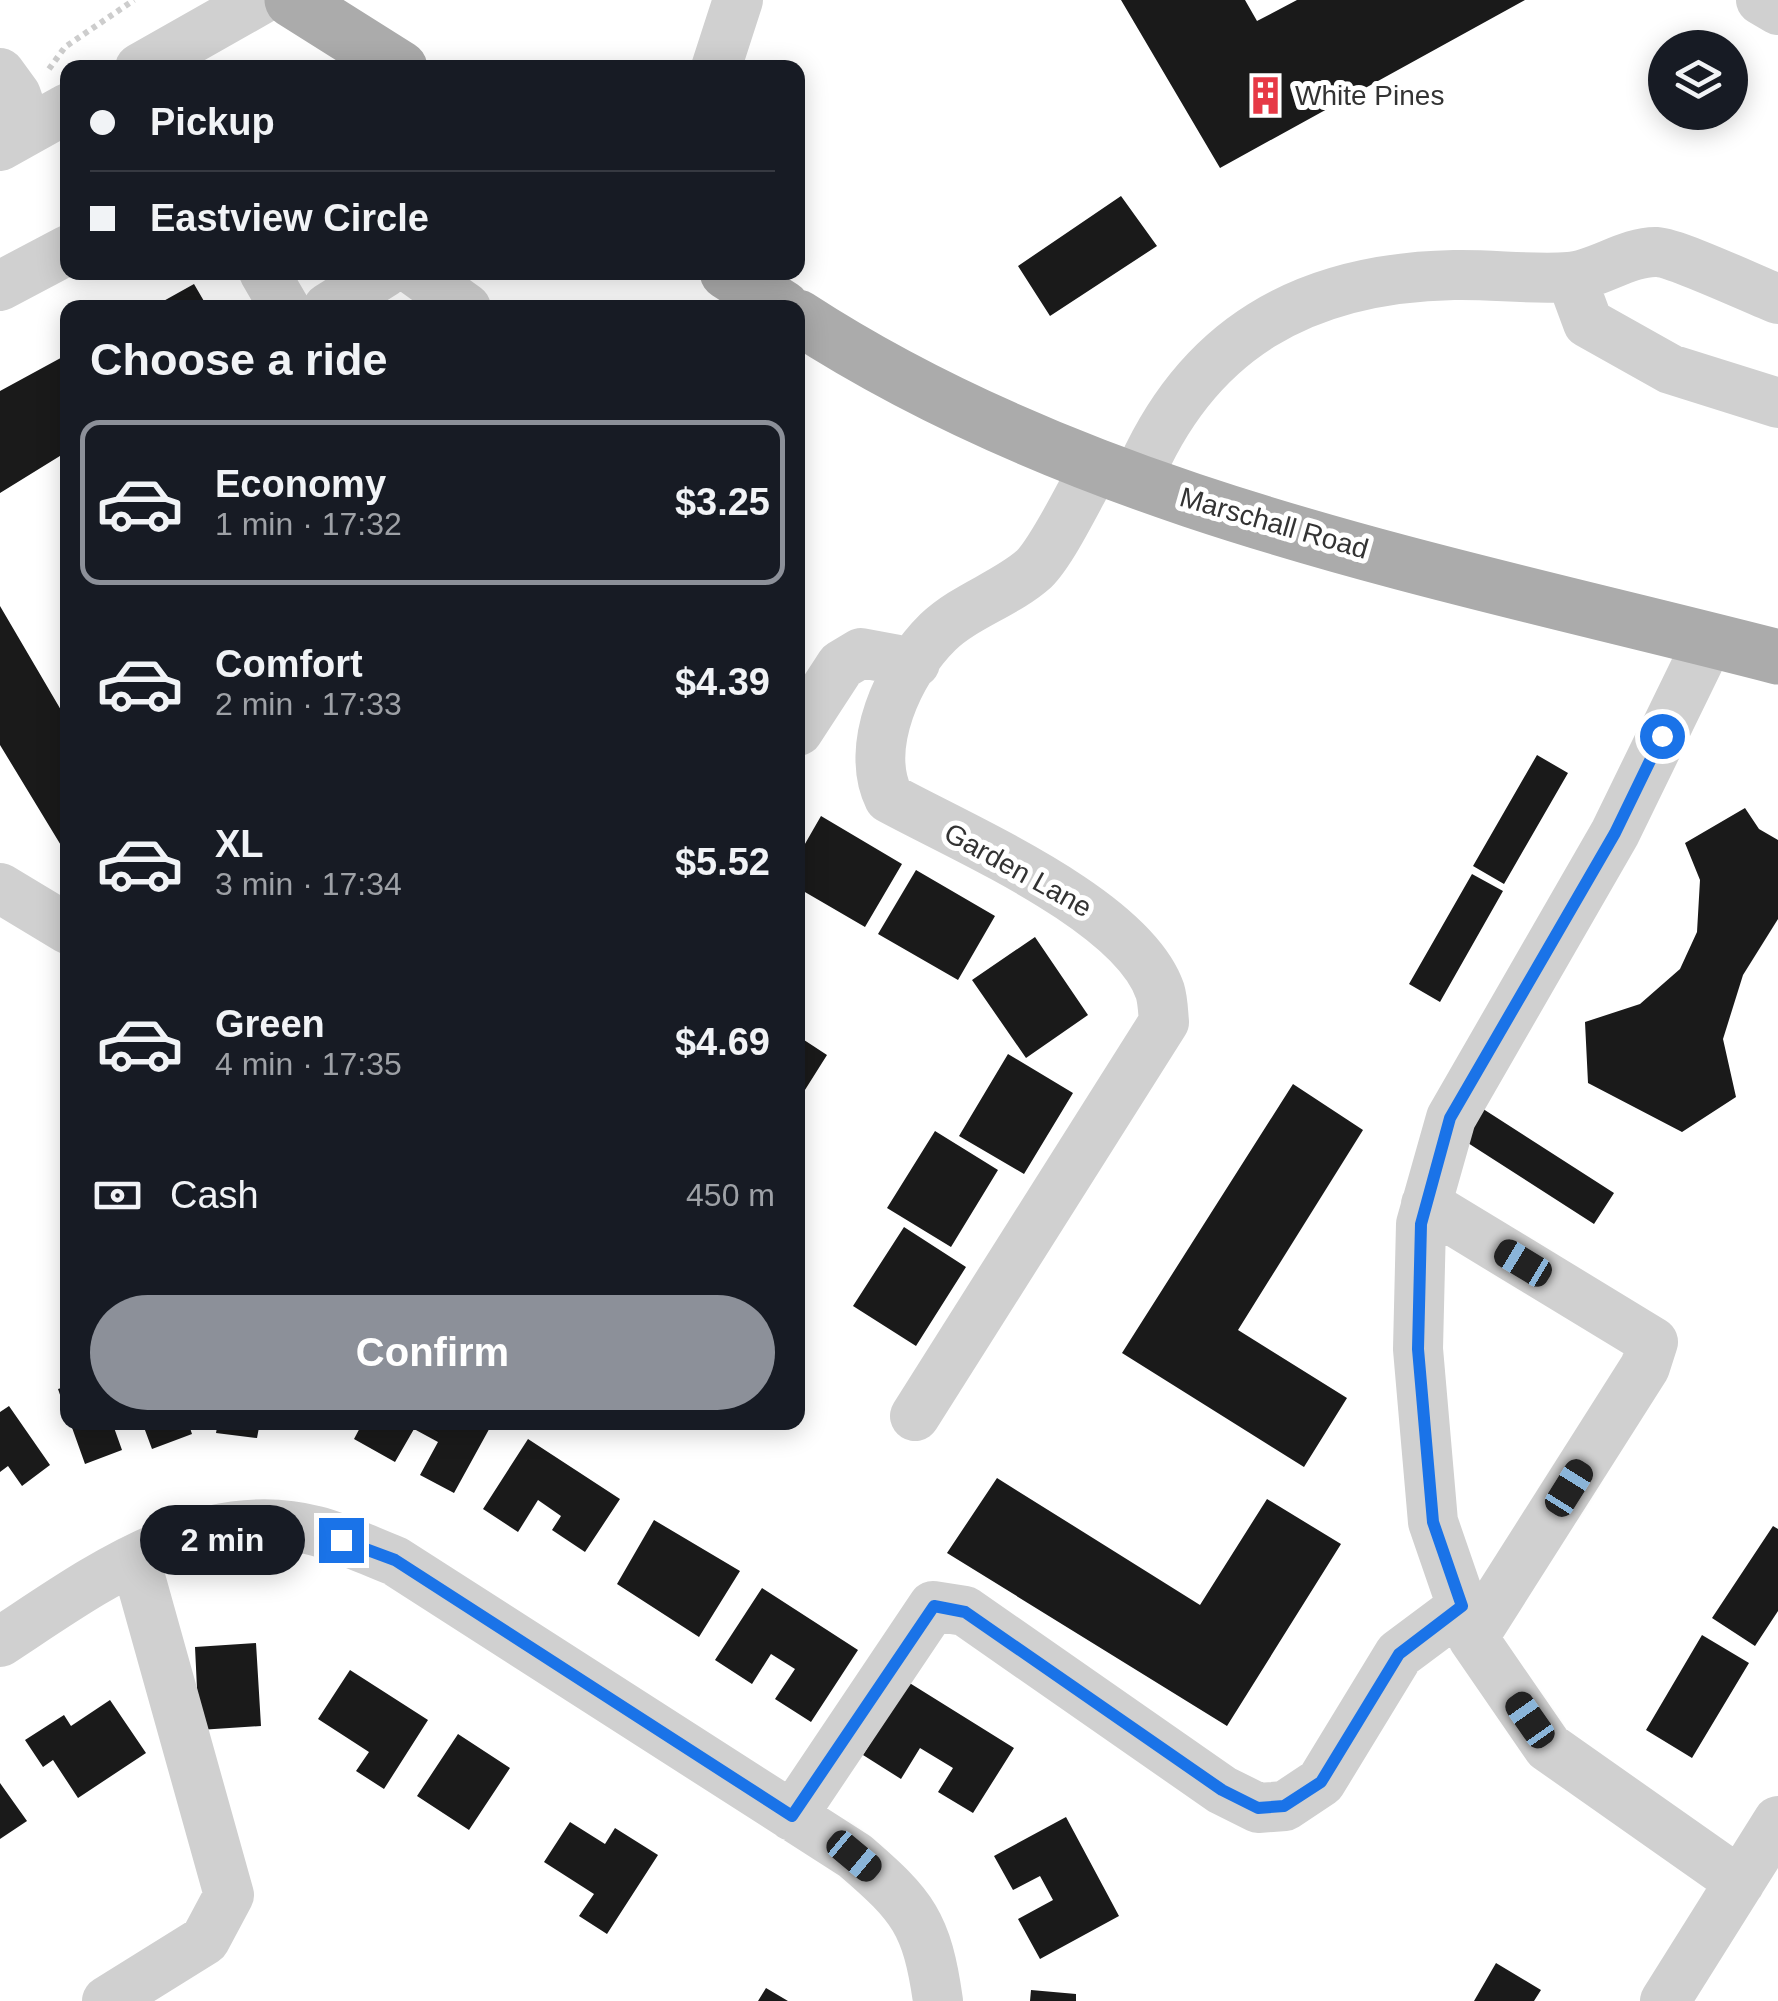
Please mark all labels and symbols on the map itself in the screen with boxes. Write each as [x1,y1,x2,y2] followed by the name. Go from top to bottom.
[1244,74,1286,116] building icon: White Pines
[1295,80,1444,111] place label: White Pines
[1176,481,1372,565] street label: Marschall Road
[1640,714,1685,759] route start
[939,817,1097,923] street label: Garden Lane
[1490,1235,1556,1291] car
[1540,1455,1598,1521] car
[141,1505,306,1575] callout: 2 min
[319,1518,364,1563] route end
[1501,1687,1559,1753] car
[821,1825,887,1887] car

